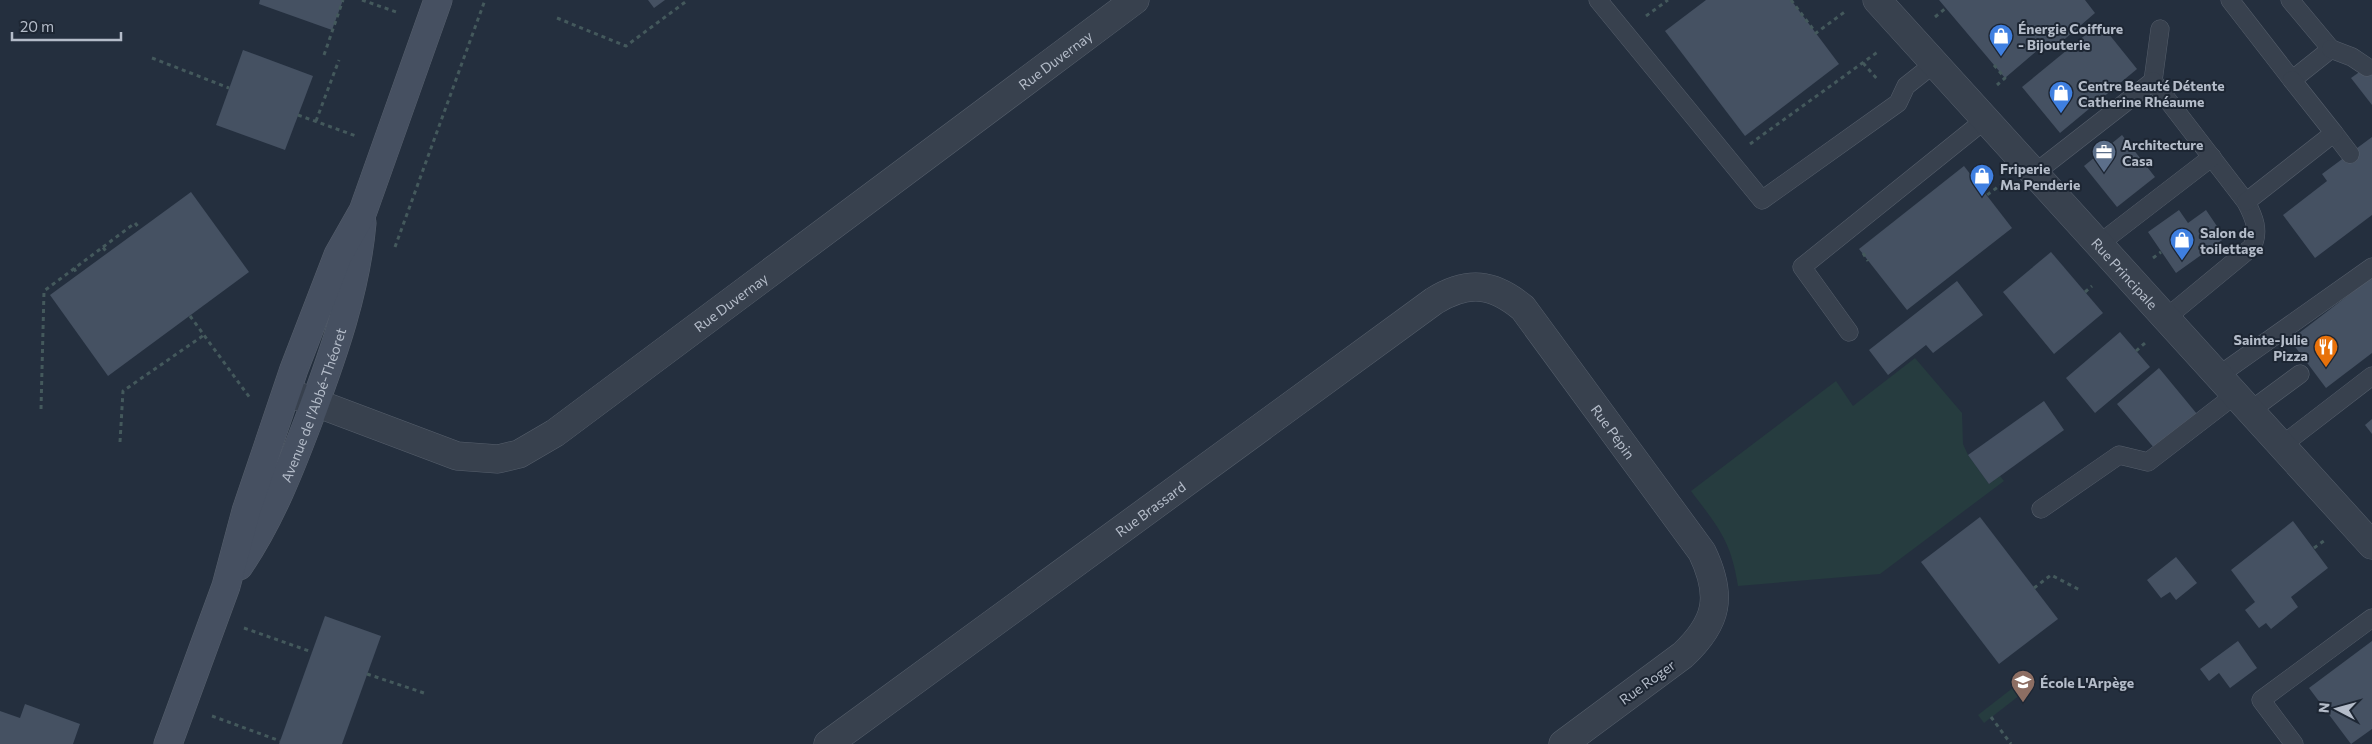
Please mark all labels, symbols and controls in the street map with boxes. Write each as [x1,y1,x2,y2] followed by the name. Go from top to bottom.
[12,10,121,42] scale bar
[20,17,54,35] text: 20 m
[2018,20,2123,53] place label: Énergie Coiffure - Bijouterie
[1988,23,2014,57] shop icon: Énergie Coiffure - Bijouterie
[1015,27,1095,93] street label: Rue Duvernay
[2078,77,2225,110] place label: Centre Beauté Détente Catherine Rhéaume
[2048,80,2074,114] shop icon: Centre Beauté Détente Catherine Rhéaume
[2122,136,2203,169] place label: Architecture Casa
[2091,139,2117,173] office icon: Architecture Casa
[2000,160,2080,193] place label: Friperie Ma Penderie
[1969,163,1995,197] shop icon: Friperie Ma Penderie
[2200,224,2263,257] place label: Salon de toilettage
[2169,227,2195,261] shop icon: Salon de toilettage
[2088,234,2162,312] street label: Rue Principale
[690,269,771,335] street label: Rue Duvernay
[277,325,349,484] street label: Avenue de l'Abbé-Théoret
[2233,331,2308,364] place label: Sainte-Julie Pizza
[2313,334,2339,368] restaurant icon: Sainte-Julie Pizza
[1588,401,1639,462] street label: Rue Pépin
[1112,477,1188,540] street label: Rue Brassard
[1616,656,1679,708] street label: Rue Roger
[2010,669,2036,703] school or university icon: École L'Arpège
[2040,674,2134,691] place label: École L'Arpège
[2312,684,2362,734] north arrow
[2315,701,2333,714] text: N

